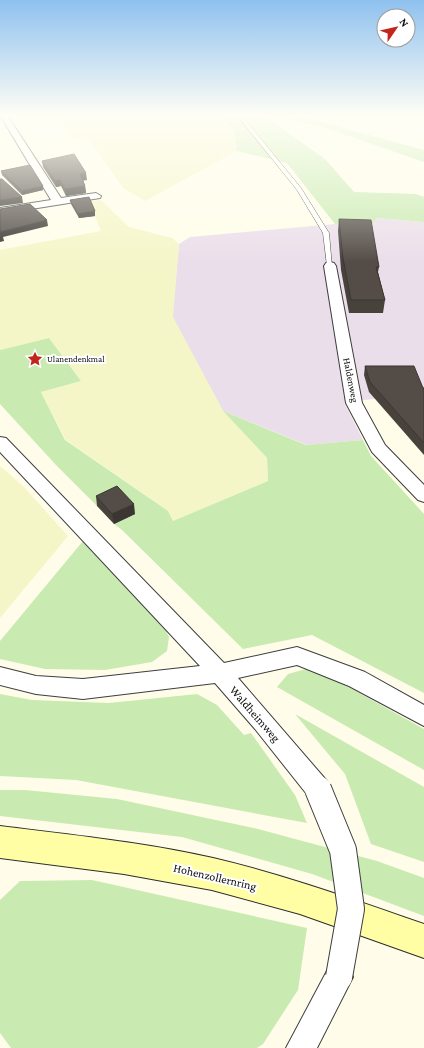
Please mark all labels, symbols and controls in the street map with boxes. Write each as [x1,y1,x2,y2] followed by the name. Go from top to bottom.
[376,8,416,48] north arrow
[397,16,412,29] text: N
[26,350,44,368] place icon: Ulanendenkmal
[47,354,105,364] place label: Ulanendenkmal
[341,357,361,403] street label: Haldenweg
[227,683,283,745] street label: Waldheimweg
[172,861,258,893] street label: Hohenzollernring

